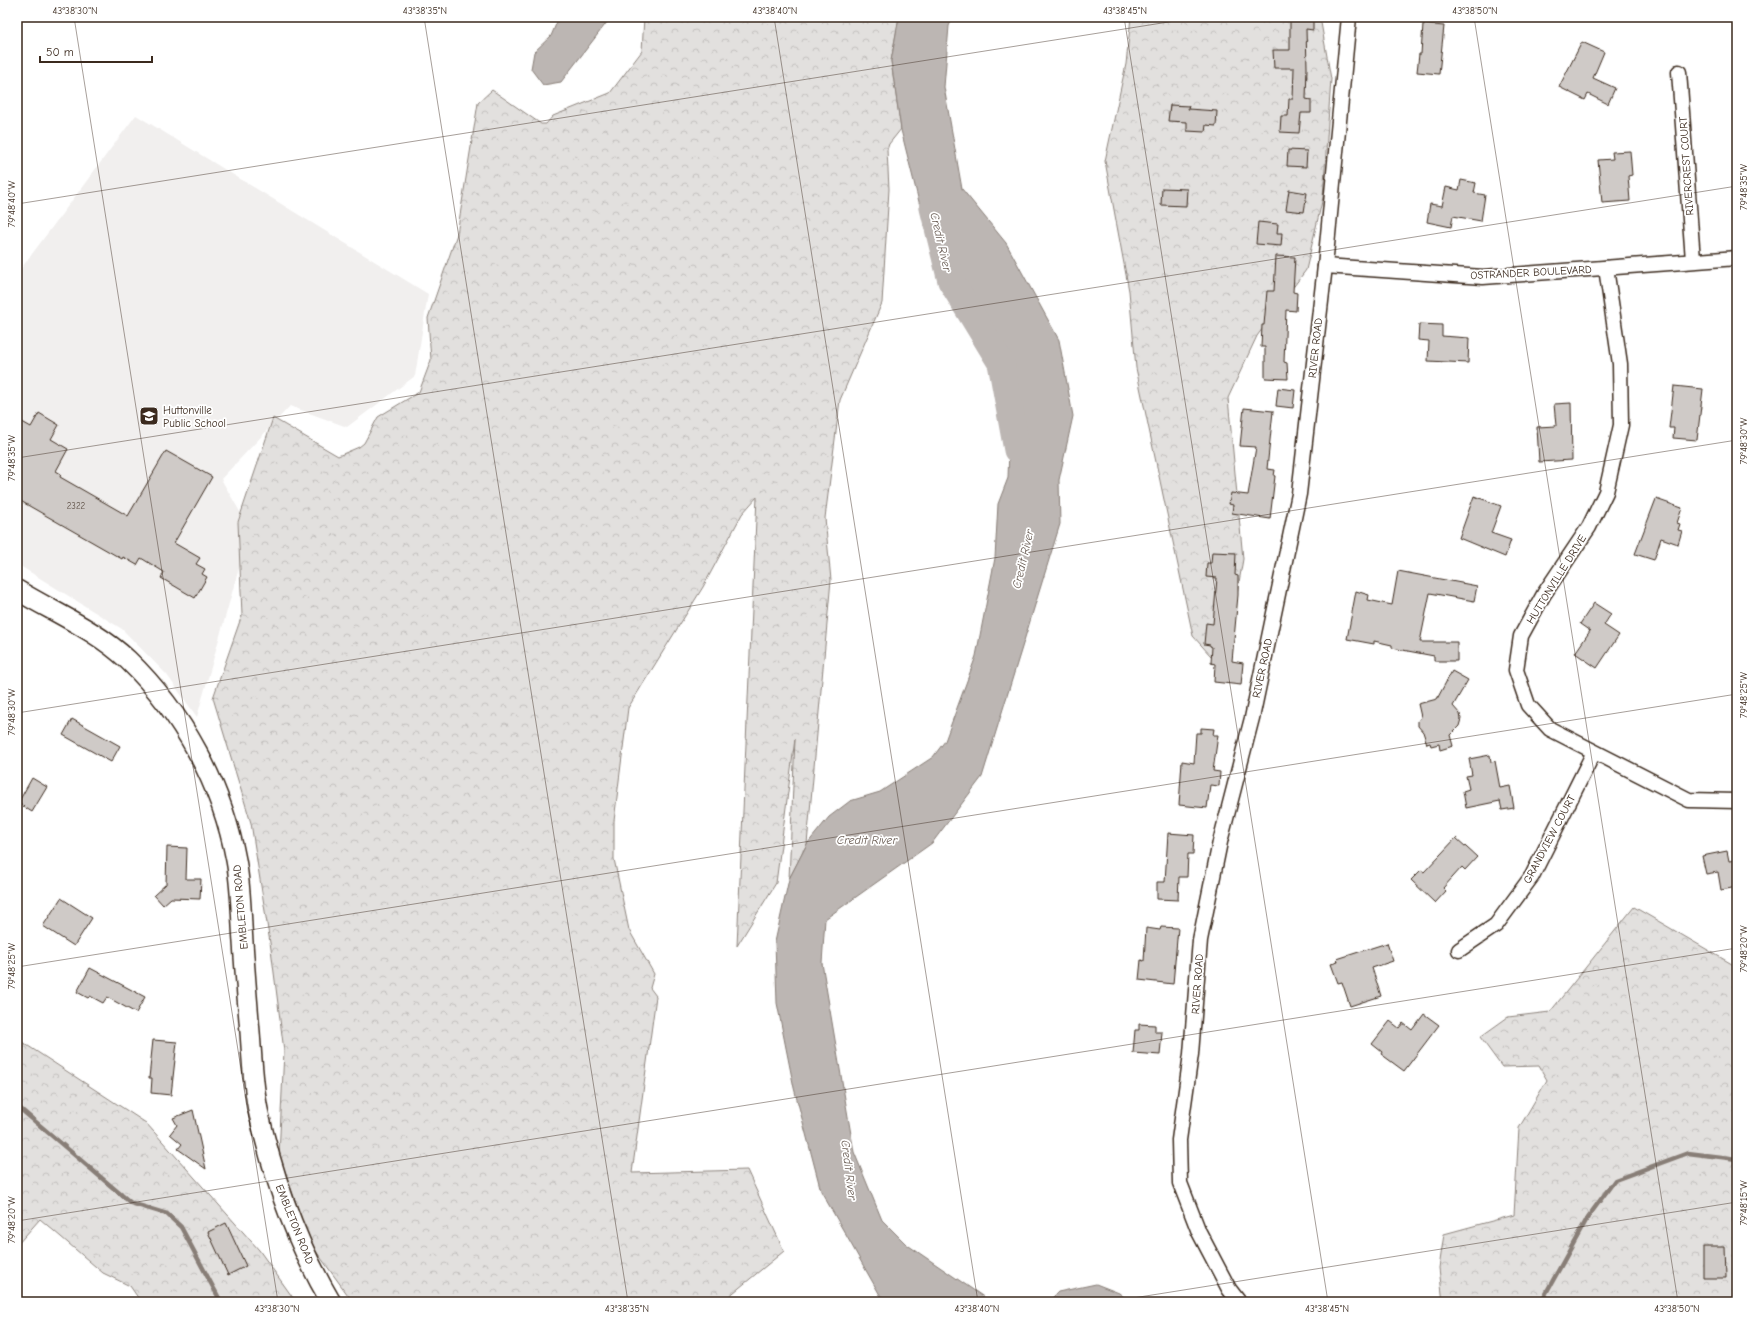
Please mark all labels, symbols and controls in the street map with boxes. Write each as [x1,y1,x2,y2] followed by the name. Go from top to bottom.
[52,5,98,17] text: 43°38'30"N
[403,5,447,17] text: 43°38'35"N
[753,5,797,17] text: 43°38'40"N
[1103,5,1147,17] text: 43°38'45"N
[1452,5,1498,17] text: 43°38'50"N
[40,38,152,64] scale bar
[46,45,74,59] text: 50 m
[1677,116,1696,216] street label: RIVERCREST COURT
[1738,164,1750,210] text: 79°48'35"W
[6,180,18,227] text: 79°48'40"W
[927,211,955,274] water label: Credit River
[1470,263,1592,282] street label: OSTRANDER BOULEVARD
[1306,317,1325,379] street label: RIVER ROAD
[163,404,226,430] place label: Huttonville Public School
[138,405,160,427] school or university icon: Huttonville Public School
[1738,417,1750,465] text: 79°48'30"W
[6,435,18,481] text: 79°48'35"W
[67,501,86,511] house number: 2322
[1009,527,1037,590] water label: Credit River
[1524,532,1589,626] street label: HUTTONVILLE DRIVE
[1250,637,1275,699] street label: RIVER ROAD
[1738,671,1750,718] text: 79°48'25"W
[6,688,18,736] text: 79°48'30"W
[1521,792,1578,886] street label: GRANDVIEW COURT
[837,833,898,847] water label: Credit River
[230,864,251,950] street label: EMBLETON ROAD
[1738,925,1750,973] text: 79°48'20"W
[6,942,18,989] text: 79°48'25"W
[1189,953,1206,1015] street label: RIVER ROAD
[838,1139,860,1202] water label: Credit River
[1738,1180,1750,1226] text: 79°48'15"W
[273,1182,316,1266] street label: EMBLETON ROAD
[6,1196,18,1244] text: 79°48'20"W
[254,1303,300,1315] text: 43°38'30"N
[605,1303,649,1315] text: 43°38'35"N
[955,1303,999,1315] text: 43°38'40"N
[1305,1303,1349,1315] text: 43°38'45"N
[1654,1303,1700,1315] text: 43°38'50"N

